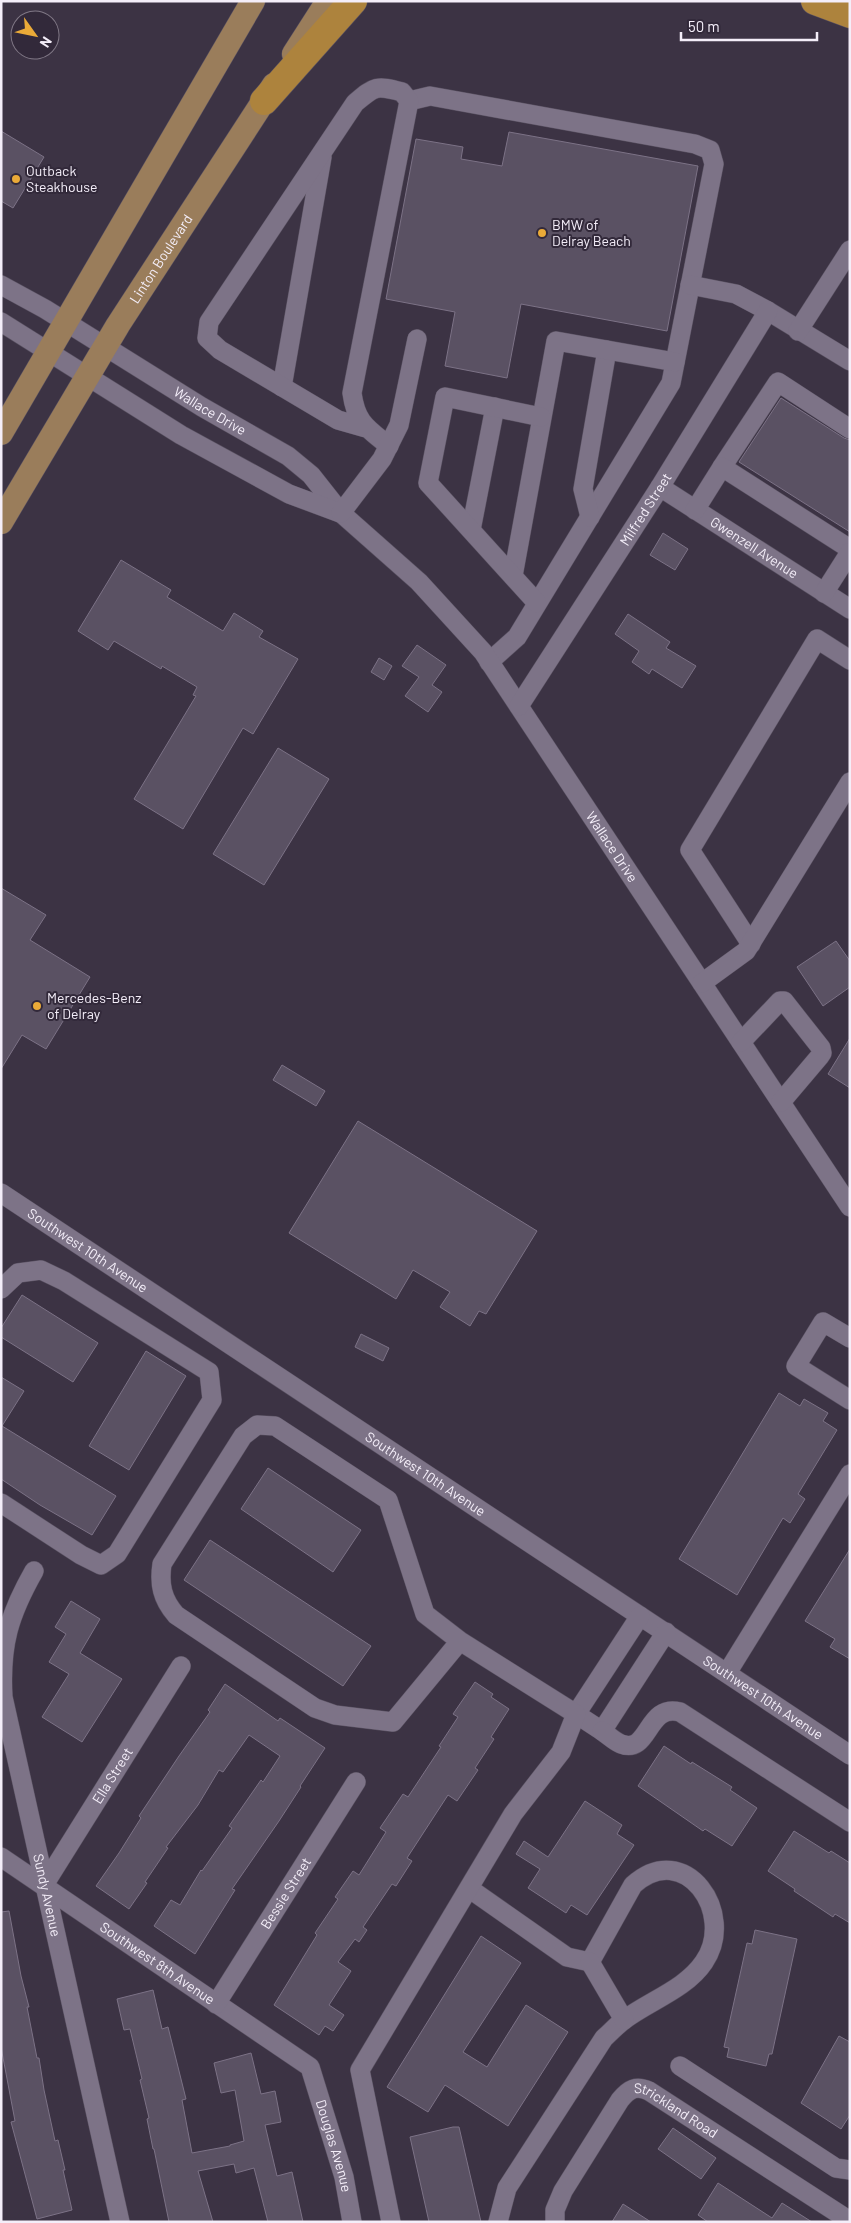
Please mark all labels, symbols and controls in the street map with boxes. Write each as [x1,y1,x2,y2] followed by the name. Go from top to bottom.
[10,10,60,60] north arrow
[681,10,817,42] scale bar
[688,17,720,35] text: 50 m
[37,34,56,51] text: N
[26,162,97,195] place label: Outback Steakhouse
[10,173,22,185] marker: Outback Steakhouse
[125,211,196,306] street label: Linton Boulevard
[552,216,631,249] place label: BMW of Delray Beach
[536,227,548,239] marker: BMW of Delray Beach
[171,383,249,438] street label: Wallace Drive
[616,469,675,549] street label: Milfred Street
[707,513,802,582] street label: Gwenzell Avenue
[583,808,642,885] street label: Wallace Drive
[47,989,141,1022] place label: Mercedes-Benz of Delray
[31,1000,43,1012] marker: Mercedes-Benz of Delray
[25,1204,151,1296] street label: Southwest 10th Avenue
[362,1428,489,1519] street label: Southwest 10th Avenue
[700,1651,827,1743] street label: Southwest 10th Avenue
[88,1744,136,1807] street label: Ella Street
[30,1852,65,1938] street label: Sundy Avenue
[257,1854,314,1932] street label: Bessie Street
[97,1918,218,2008] street label: Southwest 8th Avenue
[634,2079,721,2141] street label: Strickland Road
[313,2097,356,2193] street label: Douglas Avenue

